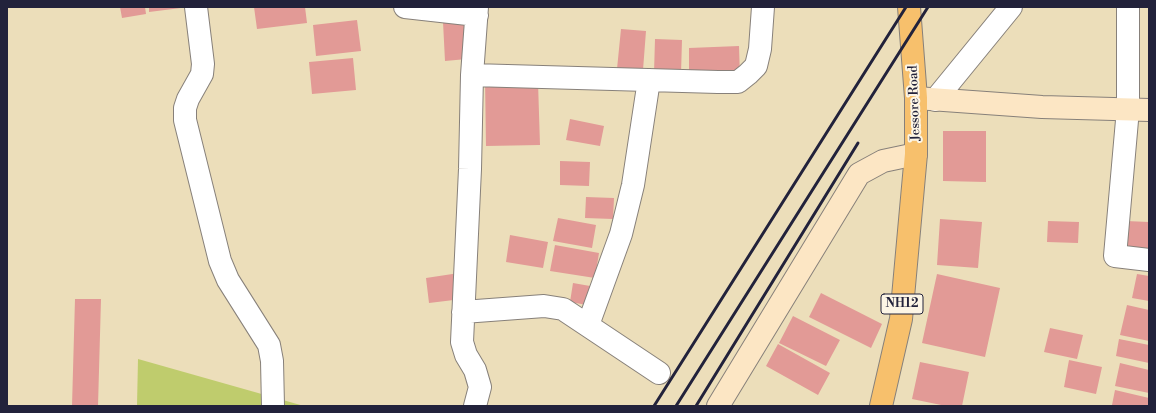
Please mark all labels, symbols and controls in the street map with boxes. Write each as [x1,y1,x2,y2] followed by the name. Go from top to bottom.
[906,65,924,141] street label: Jessore Road
[881,294,923,314] road number: NH12

